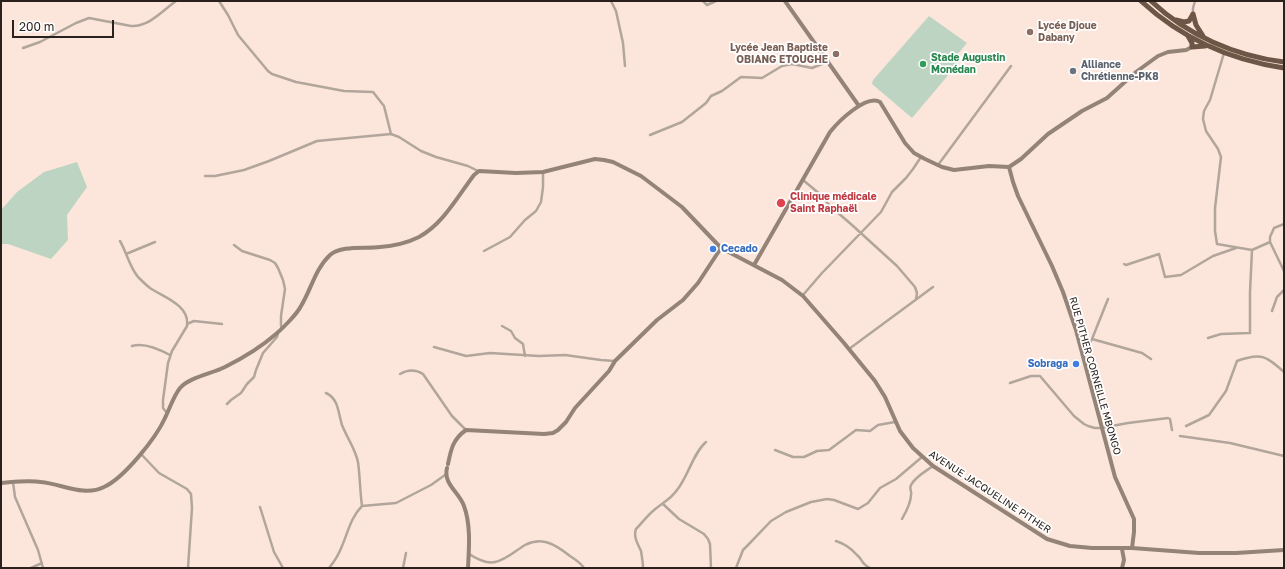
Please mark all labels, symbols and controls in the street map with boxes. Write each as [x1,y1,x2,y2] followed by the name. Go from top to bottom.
[14,12,116,38] scale bar
[19,19,54,34] text: 200 m
[1038,20,1097,44] place label: Lycée Djoue Dabany
[1025,27,1035,37] marker: Lycée Djoue Dabany
[730,42,828,66] place label: Lycée Jean Baptiste OBIANG ETOUGHE
[831,49,841,59] marker: Lycée Jean Baptiste OBIANG ETOUGHE
[931,52,1005,76] place label: Stade Augustin Monédan
[918,59,928,69] marker: Stade Augustin Monédan
[1081,59,1159,82] place label: Alliance Chrétienne-PK8
[1068,66,1078,76] marker: Alliance Chrétienne-PK8
[790,191,877,214] place label: Clinique médicale Saint Raphaël
[775,197,787,209] marker: Clinique médicale Saint Raphaël
[721,243,758,255] place label: Cecado
[708,244,718,254] marker: Cecado
[1067,296,1123,456] street label: RUE PITHER CORNEILLE MBONGO
[1028,358,1068,370] place label: Sobraga
[1071,359,1081,369] marker: Sobraga
[927,448,1053,536] street label: AVENUE JACQUELINE PITHER

